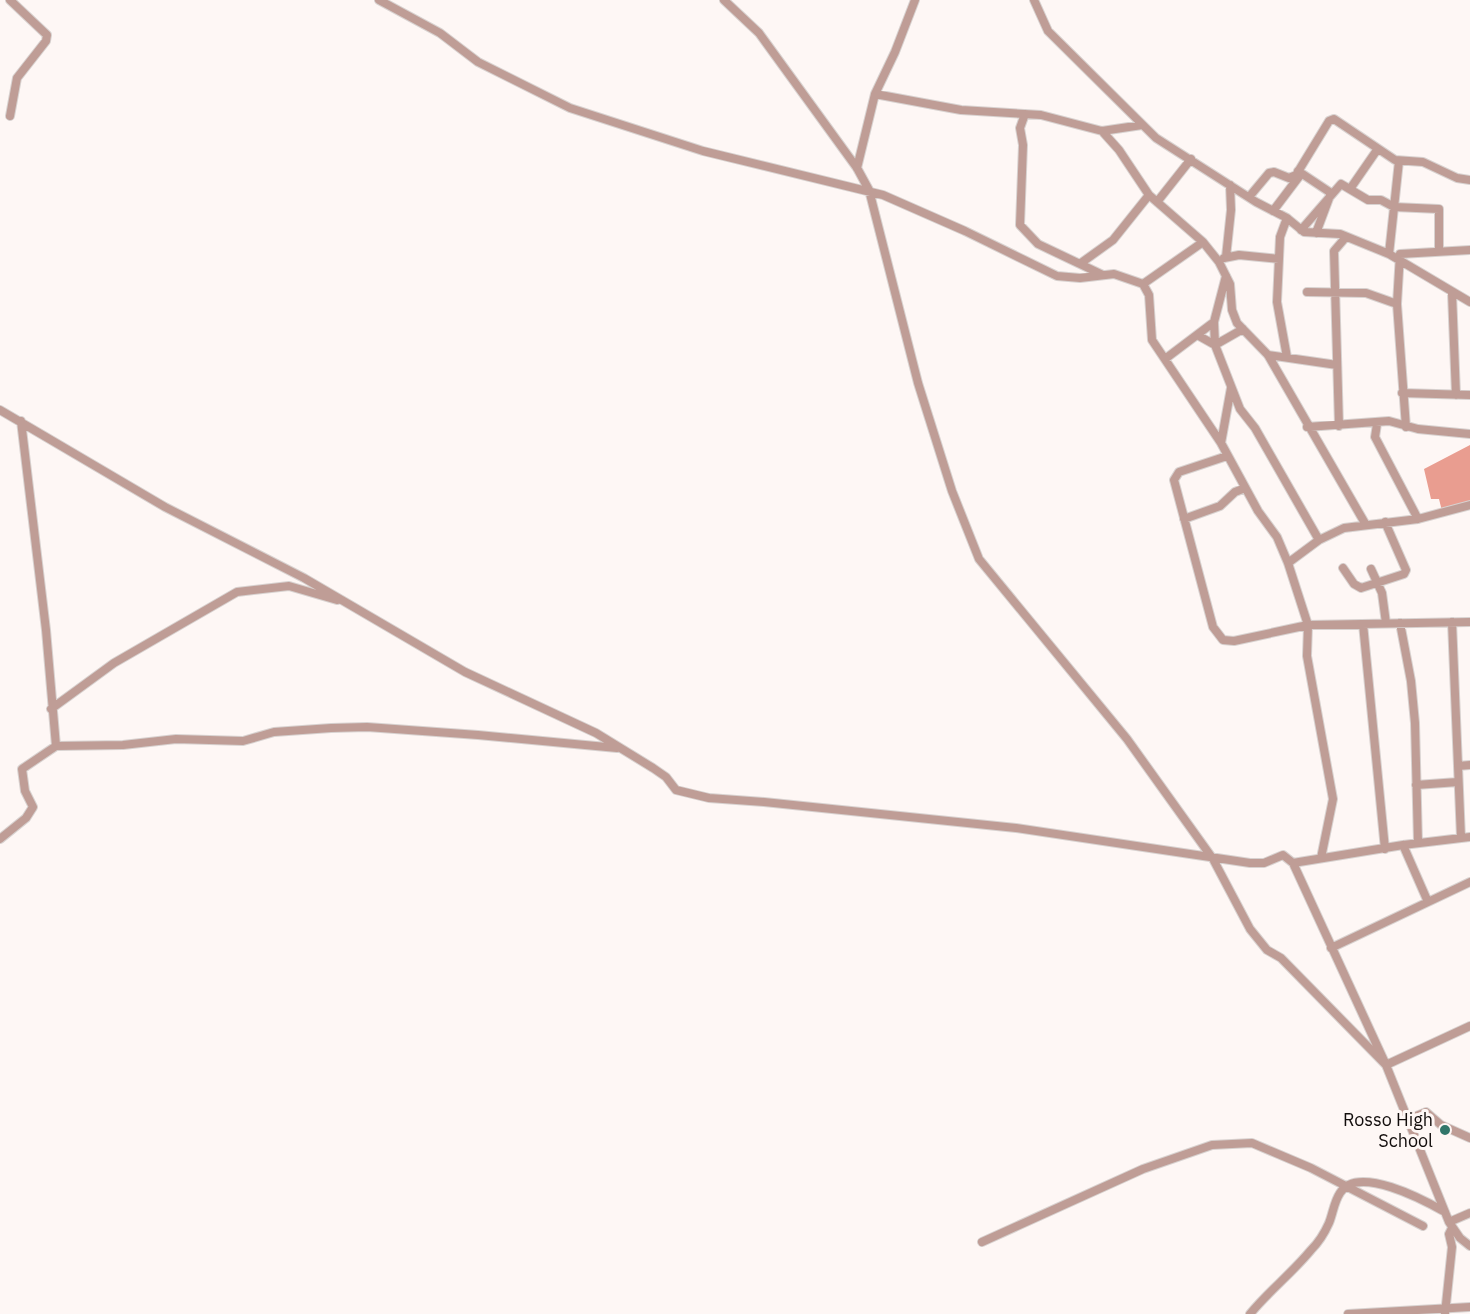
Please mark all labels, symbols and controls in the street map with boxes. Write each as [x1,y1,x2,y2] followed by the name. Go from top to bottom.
[1343,1108,1433,1152] place label: Rosso High School
[1438,1123,1452,1137] marker: Rosso High School

